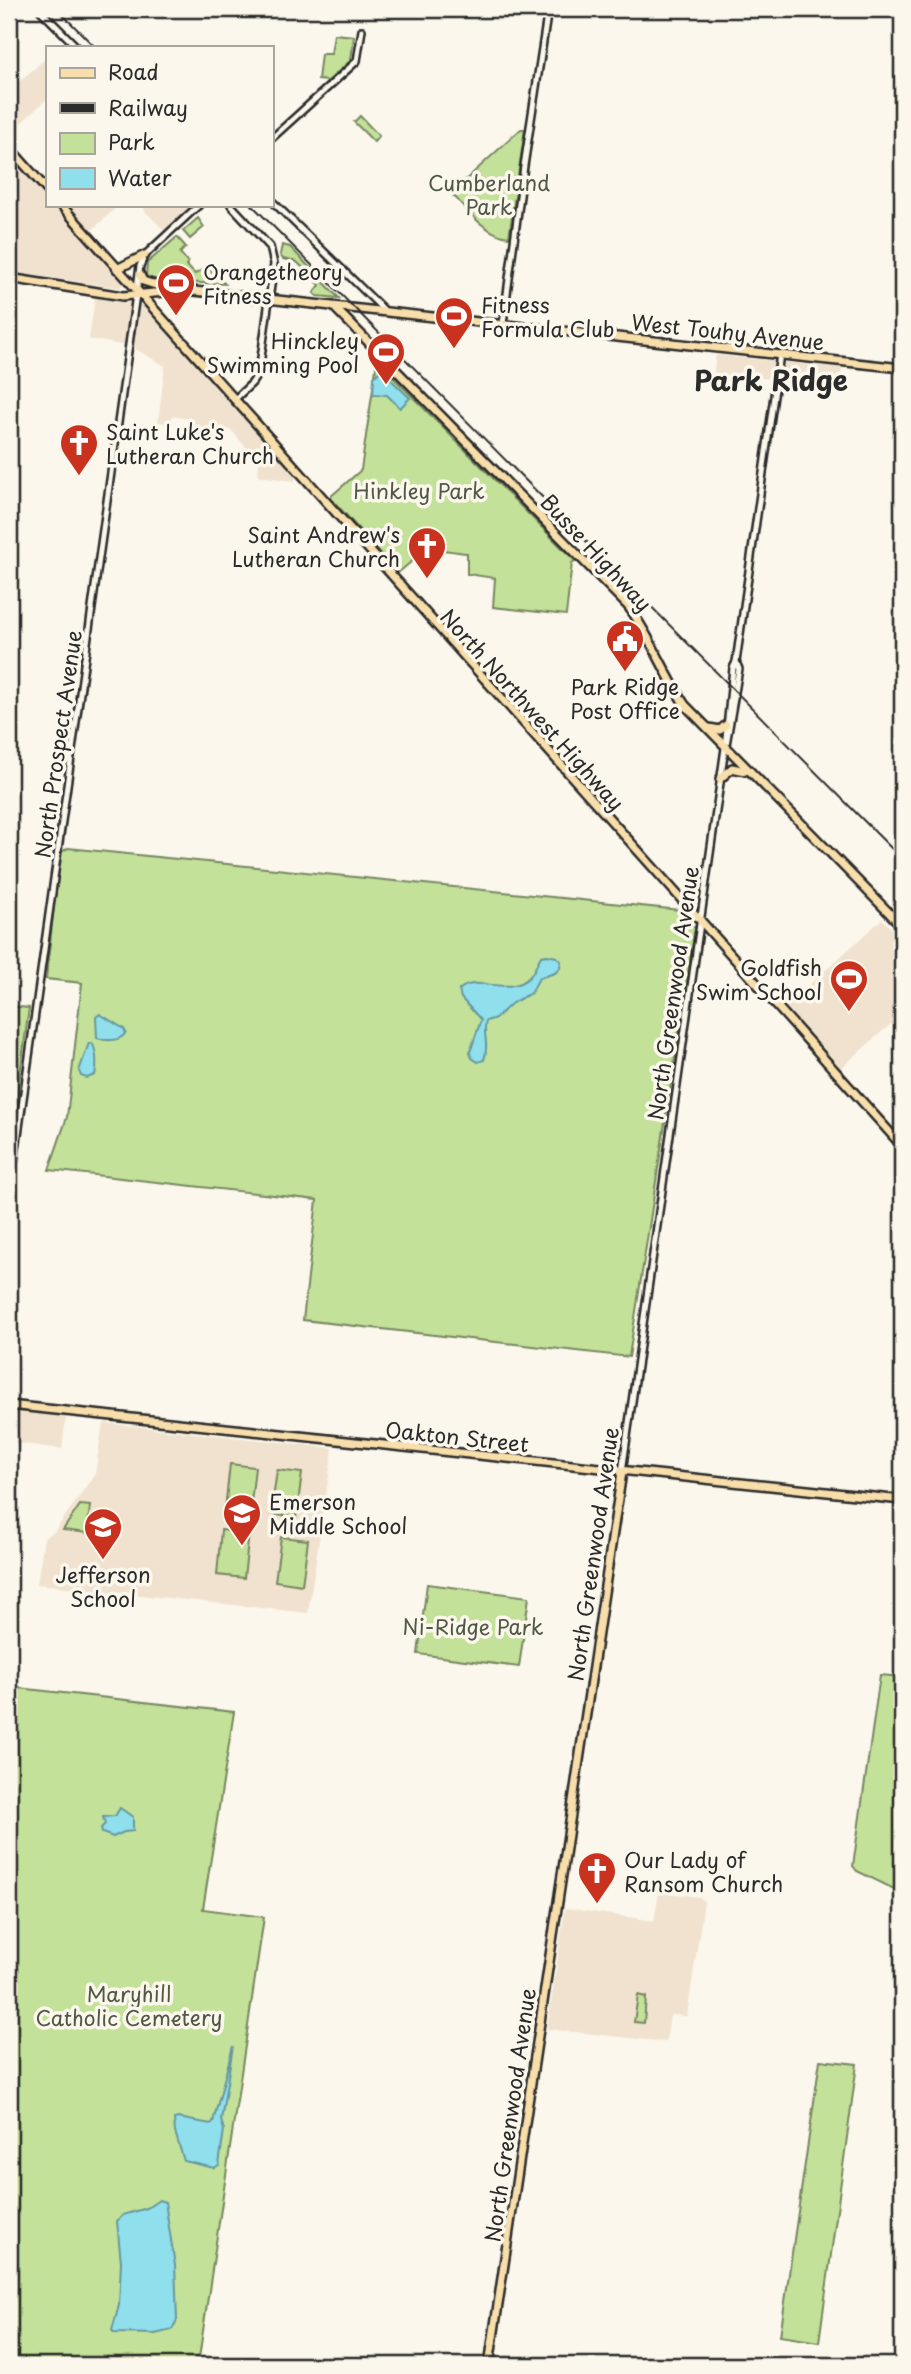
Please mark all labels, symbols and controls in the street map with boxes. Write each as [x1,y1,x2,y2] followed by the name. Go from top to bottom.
[46,46,273,206] legend
[108,55,159,87] text: Road
[108,91,188,123] text: Railway
[108,125,155,157] text: Park
[108,161,172,193] text: Water
[428,166,550,222] park label: Cumberland Park
[203,255,342,311] place label: Orangetheory Fitness
[155,262,197,317] sports icon: Orangetheory Fitness
[481,288,614,344] place label: Fitness Formula Club
[433,295,475,350] sports icon: Fitness Formula Club
[630,305,826,357] street label: West Touhy Avenue
[207,324,359,380] place label: Hinckley Swimming Pool
[365,331,407,386] sports icon: Hinckley Swimming Pool
[694,358,848,401] district label: Park Ridge
[106,415,274,471] place label: Saint Luke's Lutheran Church
[58,422,100,477] church icon: Saint Luke's Lutheran Church
[353,474,485,506] park label: Hinkley Park
[534,486,660,618] street label: Busse Highway
[232,518,400,574] place label: Saint Andrew's Lutheran Church
[406,525,448,580] church icon: Saint Andrew's Lutheran Church
[433,601,633,817] street label: North Northwest Highway
[604,618,646,673] public building icon: Park Ridge Post Office
[25,628,89,860] street label: North Prospect Avenue
[570,670,680,726] place label: Park Ridge Post Office
[638,864,706,1122] street label: North Greenwood Avenue
[696,951,822,1007] place label: Goldfish Swim School
[828,958,870,1013] sports icon: Goldfish Swim School
[384,1413,530,1459] street label: Oakton Street
[558,1425,626,1683] street label: North Greenwood Avenue
[269,1485,407,1541] place label: Emerson Middle School
[221,1492,263,1547] school or university icon: Emerson Middle School
[82,1506,124,1561] school or university icon: Jefferson School
[55,1558,151,1614] place label: Jefferson School
[402,1610,544,1642] park label: Ni-Ridge Park
[624,1843,783,1899] place label: Our Lady of Ransom Church
[576,1850,618,1905] church icon: Our Lady of Ransom Church
[35,1977,223,2033] park label: Maryhill Catholic Cemetery
[475,1986,543,2244] street label: North Greenwood Avenue

